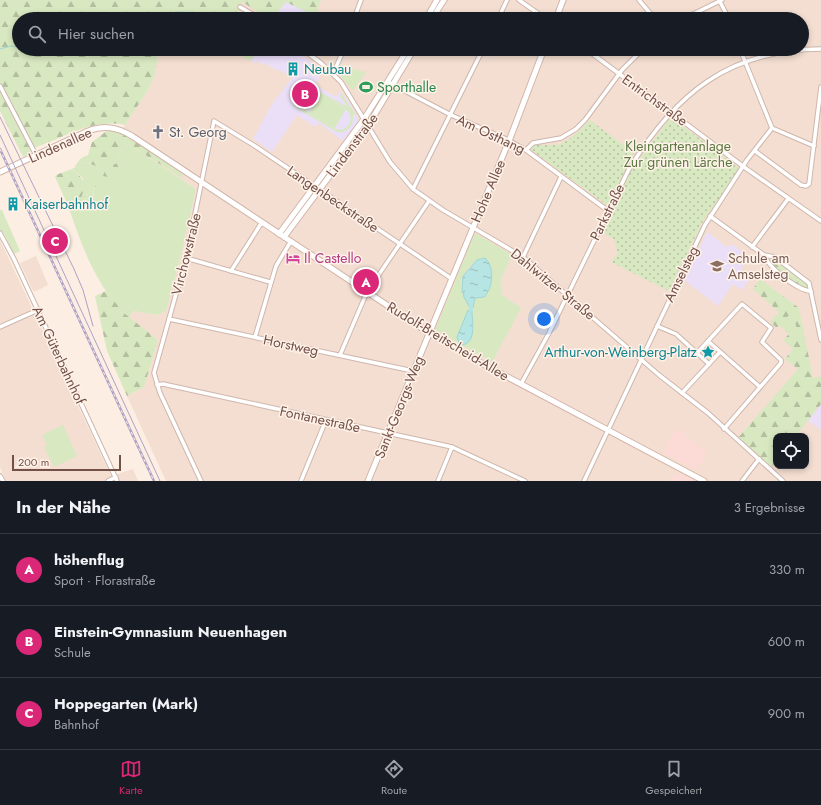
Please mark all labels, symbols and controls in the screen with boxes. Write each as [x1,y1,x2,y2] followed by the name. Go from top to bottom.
[12,12,809,56] search box
[26,23,48,45] icon: search
[58,23,135,45] text: Hier suchen
[304,59,351,79] place label: Neubau
[285,61,301,77] building icon: Neubau
[618,69,692,131] street label: Entrichstraße
[377,77,436,97] place label: Sporthalle
[292,79,318,109] pin: B
[358,79,374,95] sports icon: Sporthalle
[321,109,383,181] street label: Lindenstraße
[453,109,529,159] street label: Am Osthang
[25,122,95,168] street label: Lindenallee
[169,122,227,142] place label: St. Georg
[150,124,166,140] church icon: St. Georg
[624,136,732,172] park label: Kleingartenanlage Zur grünen Lärche
[466,156,510,226] street label: Hohe Allee
[283,161,383,237] street label: Langenbeckstraße
[585,180,629,244] street label: Parkstraße
[24,194,109,214] place label: Kaiserbahnhof
[5,196,21,212] building icon: Kaiserbahnhof
[166,211,206,297] street label: Virchowstraße
[42,226,68,256] pin: C
[659,242,703,306] street label: Amselsteg
[506,244,600,324] street label: Dahlwitzer Straße
[304,248,362,268] place label: Il Castello
[728,248,789,284] place label: Schule am Amselsteg
[285,250,301,266] hotel icon: Il Castello
[709,258,725,274] school or university icon: Schule am Amselsteg
[353,267,379,297] pin: A
[383,297,513,385] street label: Rudolf-Breitscheid-Allee
[27,303,91,408] street label: Am Güterbahnhof
[534,309,554,329] your location
[262,329,320,361] street label: Horstweg
[544,342,698,362] place label: Arthur-von-Weinberg-Platz
[700,344,716,360] place icon: Arthur-von-Weinberg-Platz
[369,353,429,461] street label: Sankt-Georgs-Weg
[278,401,362,437] street label: Fontanestraße
[773,433,809,469] map controls
[773,433,809,469] button: locate
[12,453,121,472] scale bar
[18,454,49,470] text: 200 m
[16,495,111,519] text: In der Nähe
[734,498,805,517] text: 3 Ergebnisse
[54,549,124,571] text: höhenflug
[24,560,34,579] text: A
[769,560,805,579] text: 330 m
[54,571,155,590] text: Sport · Florastraße
[54,621,287,643] text: Einstein-Gymnasium Neuenhagen
[25,632,33,651] text: B
[768,632,805,651] text: 600 m
[54,643,91,662] text: Schule
[54,693,198,715] text: Hoppegarten (Mark)
[24,704,34,723] text: C
[768,704,805,723] text: 900 m
[54,715,99,734] text: Bahnhof
[119,758,143,798] tab: Karte
[381,758,407,798] tab: Route
[645,758,702,798] tab: Gespeichert

